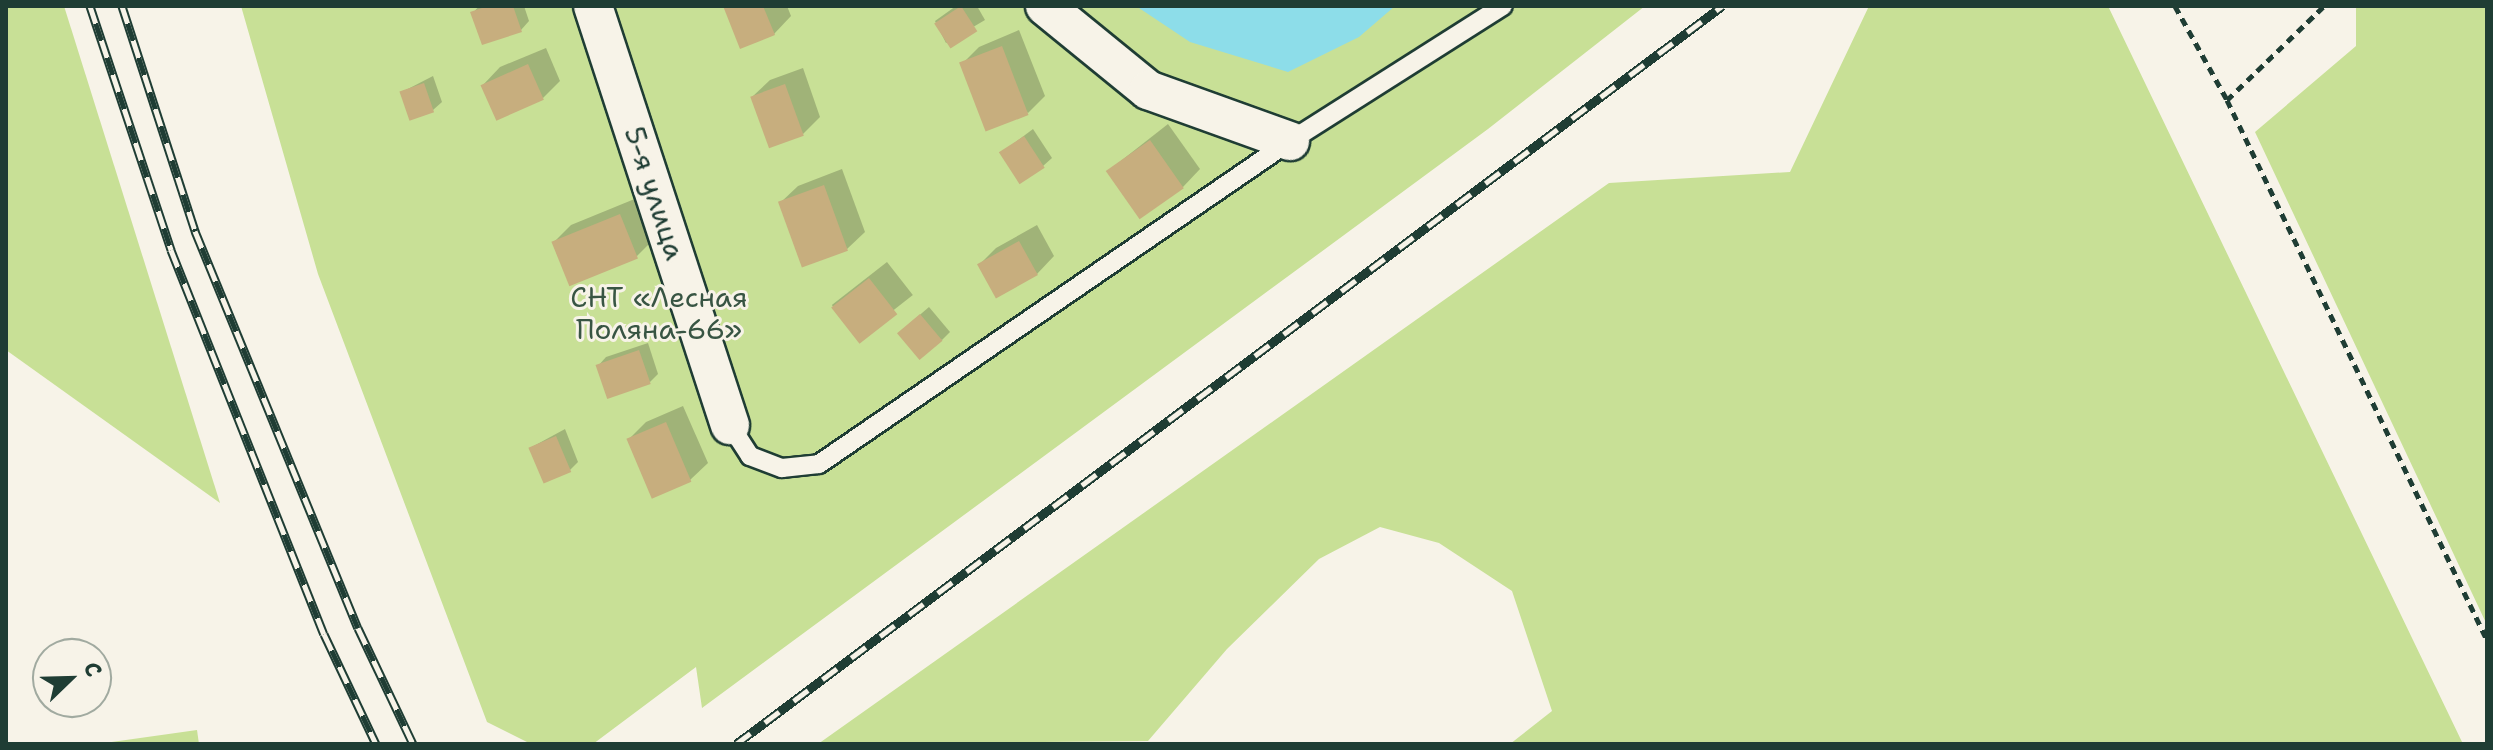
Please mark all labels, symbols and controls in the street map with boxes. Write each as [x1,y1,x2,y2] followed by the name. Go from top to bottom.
[618,122,692,264] street label: 5-я улица
[570,280,748,346] park label: СНТ «Лесная Поляна-66»
[32,638,112,718] north arrow
[77,657,109,681] text: С

